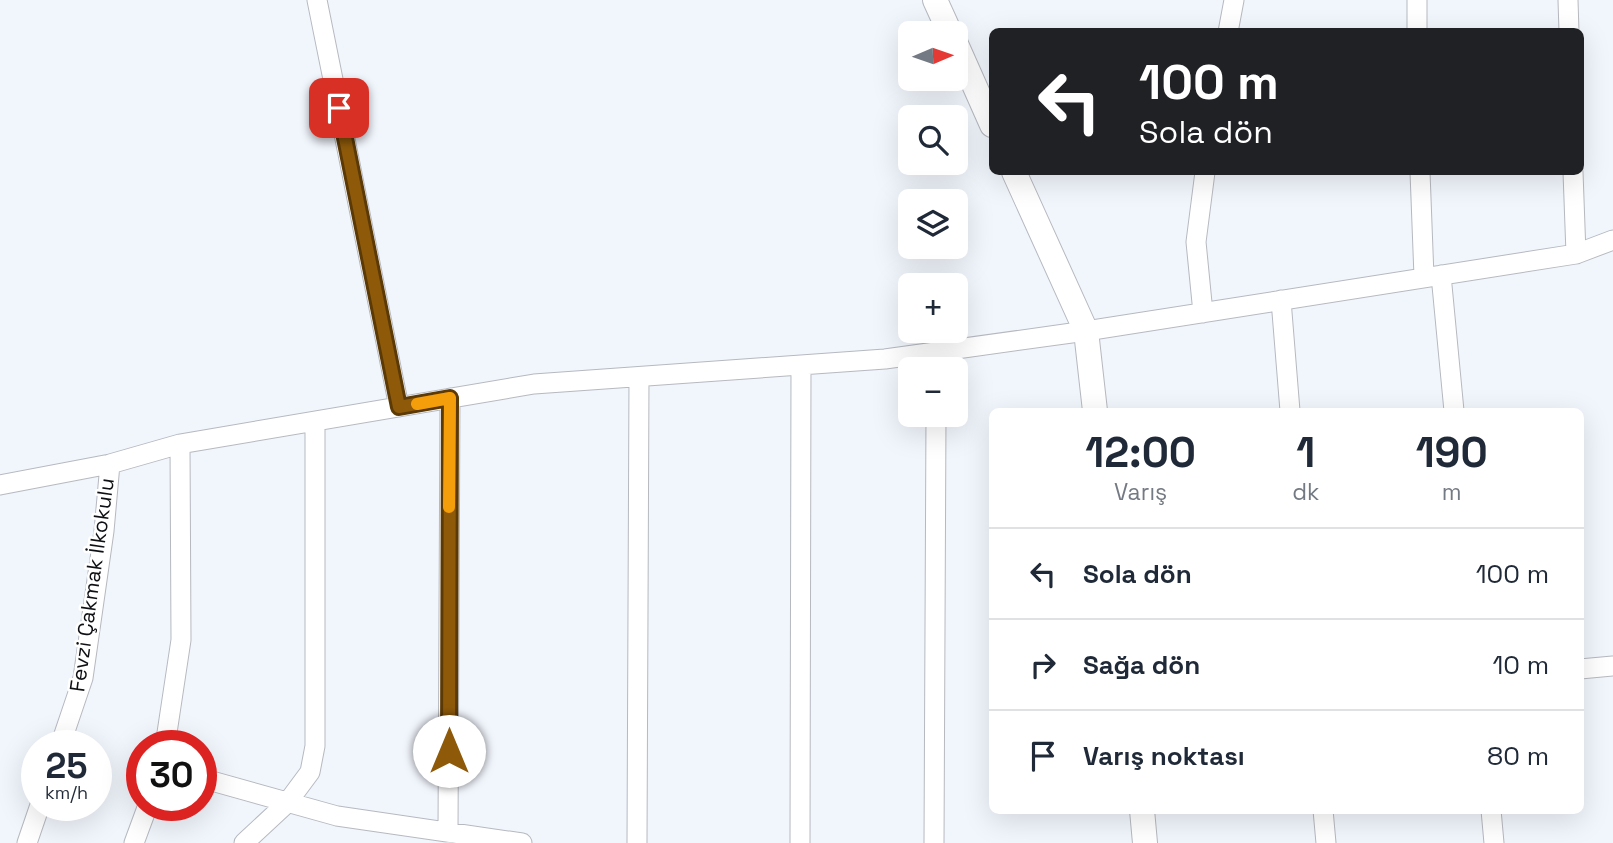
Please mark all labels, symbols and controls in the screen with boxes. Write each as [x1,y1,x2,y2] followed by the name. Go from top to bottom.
[898,21,968,91] north arrow
[898,21,968,427] map controls
[1139,51,1279,113] text: 100 m
[1024,56,1115,147] icon: left
[309,78,369,138] pin
[320,89,358,127] icon: arrive
[898,105,968,175] button: search
[1139,112,1273,152] text: Sola dön
[898,189,968,259] button: layers
[898,273,968,343] button: +
[898,357,968,427] button: −
[1085,426,1196,479] text: 12:00
[1296,426,1315,479] text: 1
[1416,426,1488,479] text: 190
[63,476,120,694] street label: Fevzi Çakmak İlkokulu
[1114,477,1167,507] text: Varış
[1292,477,1319,507] text: dk
[1442,477,1462,507] text: m
[1024,555,1062,593] icon: left
[1083,557,1192,591] text: Sola dön
[1476,557,1549,591] text: 100 m
[1024,646,1062,684] icon: right
[1083,648,1200,682] text: Sağa dön
[1492,648,1549,682] text: 10 m
[412,714,486,788] position arrow
[126,730,217,821] speed limit sign: 30
[1024,737,1062,775] icon: arrive
[1083,739,1245,773] text: Varış noktası
[1487,739,1549,773] text: 80 m
[46,744,87,788] text: 25
[45,781,88,804] text: km/h

